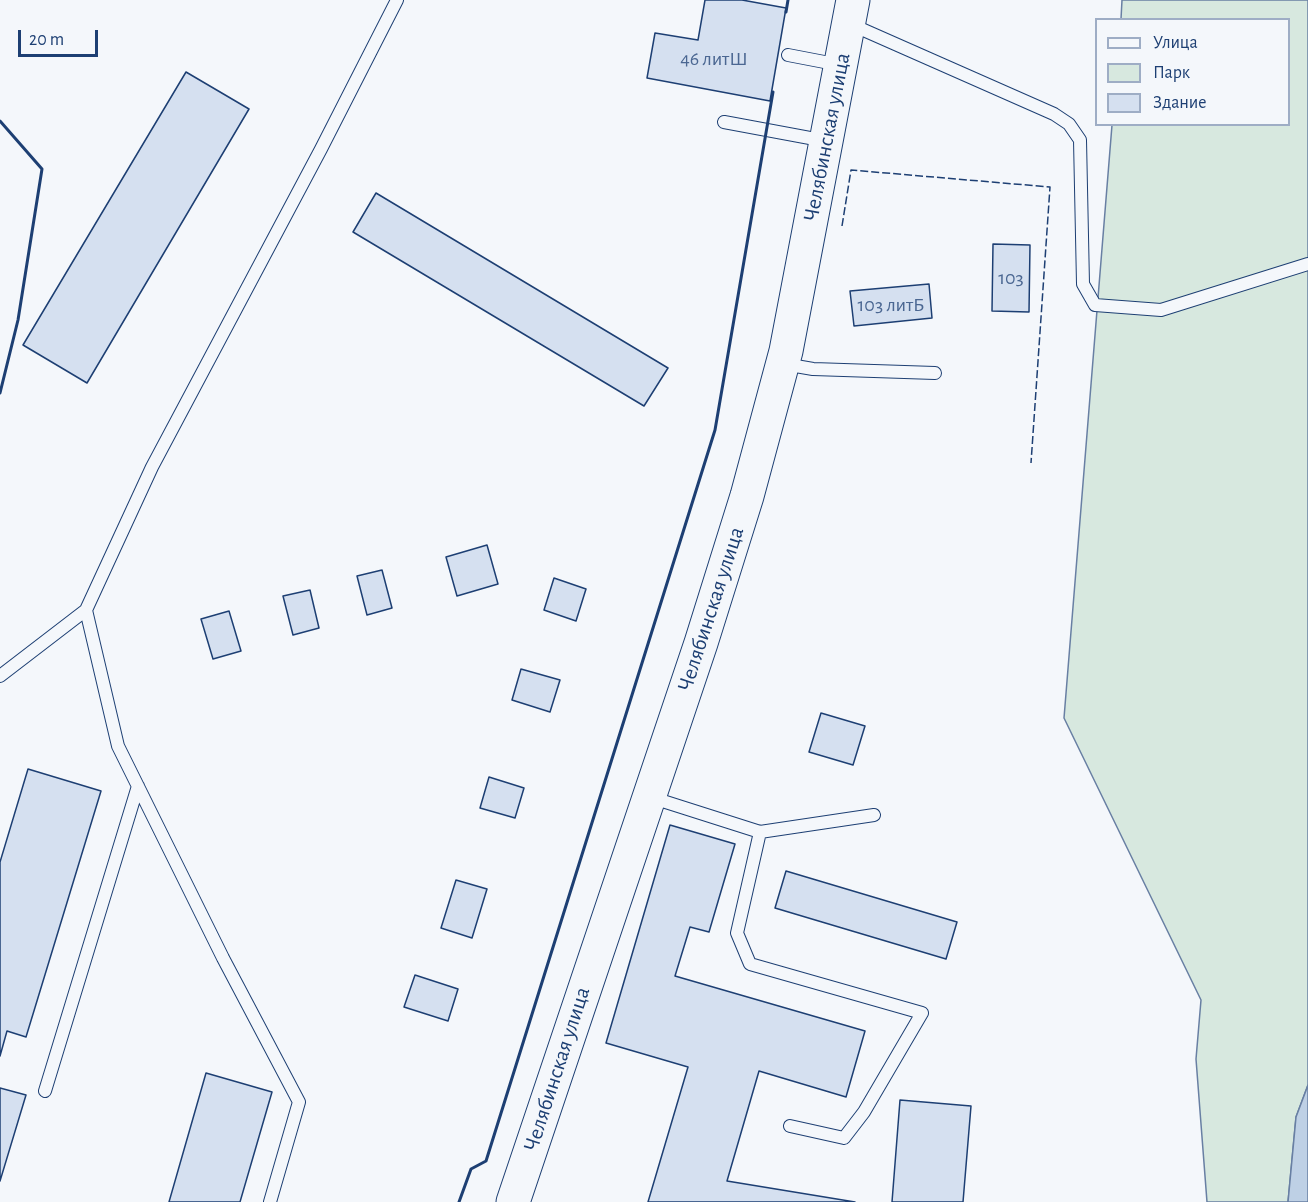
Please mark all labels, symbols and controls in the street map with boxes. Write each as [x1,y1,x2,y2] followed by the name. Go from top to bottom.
[21,18,100,56] scale bar
[1095,18,1290,126] legend
[29,31,64,49] text: 20 m
[1153,34,1198,52] text: Улица
[680,47,748,71] house number: 46 литШ
[798,51,856,223] street label: Челябинская улица
[1153,64,1190,82] text: Парк
[1153,94,1207,112] text: Здание
[998,266,1024,290] house number: 103
[857,293,925,317] house number: 103 литБ
[672,524,750,694] street label: Челябинская улица
[518,984,596,1154] street label: Челябинская улица

